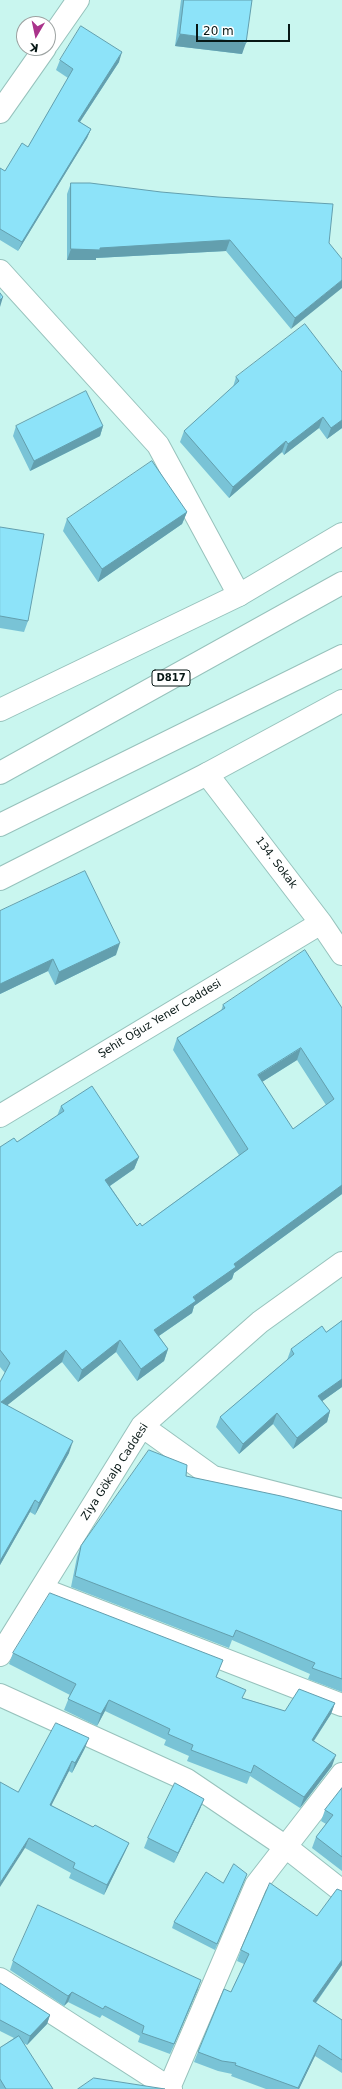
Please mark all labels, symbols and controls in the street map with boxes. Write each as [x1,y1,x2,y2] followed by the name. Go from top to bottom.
[16,16,56,56] north arrow
[198,16,292,42] scale bar
[203,24,234,38] text: 20 m
[29,40,39,54] text: K
[152,670,190,686] road number: D817
[252,835,300,891] street label: 134. Sokak
[96,977,224,1061] street label: Şehit Oğuz Yener Caddesi
[79,1421,151,1523] street label: Ziya Gökalp Caddesi

